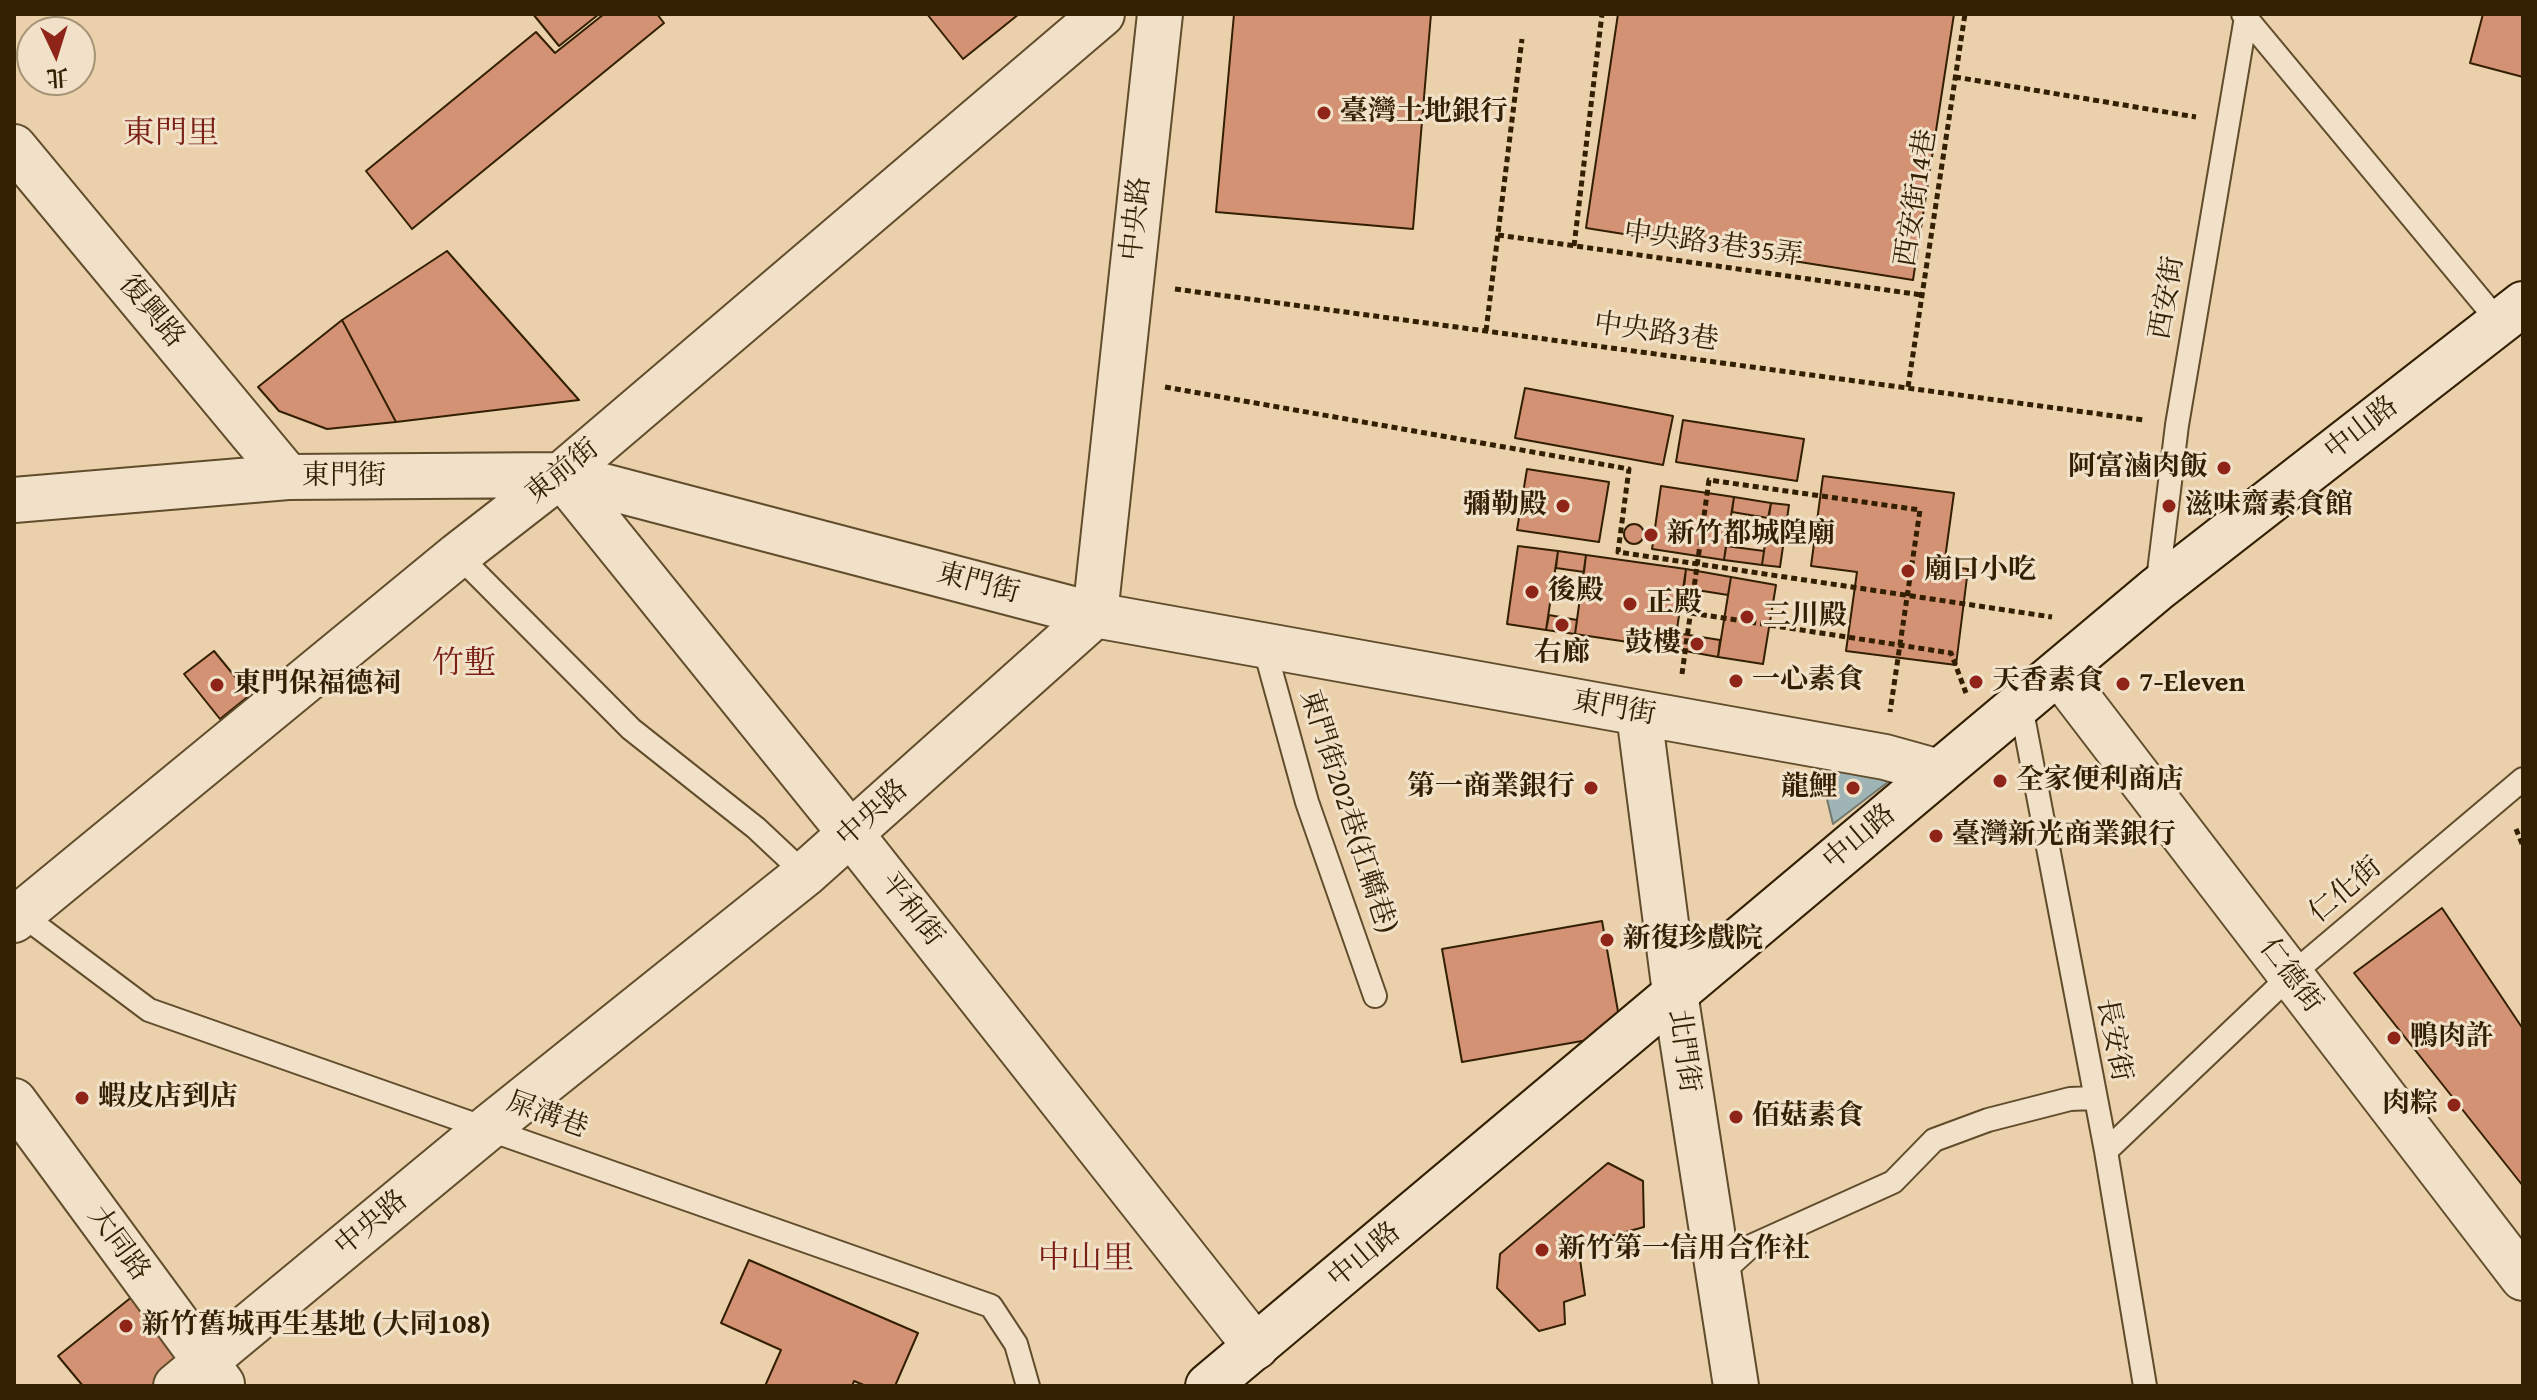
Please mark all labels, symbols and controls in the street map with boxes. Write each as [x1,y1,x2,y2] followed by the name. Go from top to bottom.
[16,16,96,96] north arrow
[45,61,70,95] text: 北
[1340,96,1508,130] place label: 臺灣土地銀行
[1315,104,1333,122] marker: 臺灣土地銀行
[123,116,219,154] district label: 東門里
[1890,127,1944,269] street label: 西安街14巷
[1116,175,1158,263] street label: 中央路
[1621,216,1805,274] street label: 中央路3巷35弄
[2144,254,2192,342] street label: 西安街
[111,269,191,355] street label: 復興路
[1592,308,1720,358] street label: 中央路3巷
[2319,390,2405,468] street label: 中山路
[520,433,606,511] street label: 東前街
[2068,451,2208,485] place label: 阿富滷肉飯
[2215,459,2233,477] marker: 阿富滷肉飯
[302,460,386,494] street label: 東門街
[1463,489,1547,523] place label: 彌勒殿
[2185,489,2353,523] place label: 滋味齋素食館
[1554,497,1572,515] marker: 彌勒殿
[2160,497,2178,515] marker: 滋味齋素食館
[1667,518,1835,552] place label: 新竹都城隍廟
[1642,526,1660,544] marker: 新竹都城隍廟
[1924,554,2036,588] place label: 廟口小吃
[933,557,1023,611] street label: 東門街
[1899,562,1917,580] marker: 廟口小吃
[1548,575,1604,609] place label: 後殿
[1523,583,1541,601] marker: 後殿
[1646,587,1702,621] place label: 正殿
[1621,595,1639,613] marker: 正殿
[1763,600,1847,634] place label: 三川殿
[1738,608,1756,626] marker: 三川殿
[1553,616,1571,634] marker: 右廊
[1625,627,1681,661] place label: 鼓樓
[1688,635,1706,653] marker: 鼓樓
[1534,637,1590,671] place label: 右廊
[432,646,496,684] district label: 竹塹
[1752,664,1864,698] place label: 一心素食
[1992,665,2104,699] place label: 天香素食
[2139,667,2245,701] place label: 7-Eleven
[233,668,401,702] place label: 東門保福德祠
[1727,672,1745,690] marker: 一心素食
[1967,673,1985,691] marker: 天香素食
[2114,675,2132,693] marker: 7-Eleven
[208,676,226,694] marker: 東門保福德祠
[1570,685,1658,733] street label: 東門街
[1292,686,1402,938] street label: 東門街202巷(扛轎巷)
[2016,764,2184,798] place label: 全家便利商店
[1407,771,1575,805] place label: 第一商業銀行
[1781,771,1837,805] place label: 龍鯉
[1991,772,2009,790] marker: 全家便利商店
[831,773,915,855] street label: 中央路
[1582,779,1600,797] marker: 第一商業銀行
[1844,779,1862,797] marker: 龍鯉
[1817,798,1903,878] street label: 中山路
[1952,819,2176,853] place label: 臺灣新光商業銀行
[1927,827,1945,845] marker: 臺灣新光商業銀行
[2303,851,2389,931] street label: 仁化街
[872,867,950,953] street label: 平和街
[1623,923,1763,957] place label: 新復珍戲院
[1598,931,1616,949] marker: 新復珍戲院
[2251,932,2329,1020] street label: 仁德街
[2088,996,2138,1084] street label: 長安街
[1661,1007,1705,1095] street label: 北門街
[2410,1021,2494,1055] place label: 鴨肉許
[2385,1029,2403,1047] marker: 鴨肉許
[98,1081,238,1115] place label: 蝦皮店到店
[502,1086,592,1146] street label: 屎溝巷
[2382,1088,2438,1122] place label: 肉粽
[73,1089,91,1107] marker: 蝦皮店到店
[2445,1096,2463,1114] marker: 肉粽
[1752,1100,1864,1134] place label: 佰菇素食
[1727,1108,1745,1126] marker: 佰菇素食
[329,1184,415,1264] street label: 中央路
[80,1200,156,1288] street label: 大同路
[1322,1216,1408,1296] street label: 中山路
[1558,1233,1810,1267] place label: 新竹第一信用合作社
[1038,1241,1134,1279] district label: 中山里
[1533,1241,1551,1259] marker: 新竹第一信用合作社
[142,1309,491,1343] place label: 新竹舊城再生基地 (大同108)
[117,1317,135,1335] marker: 新竹舊城再生基地 (大同108)

